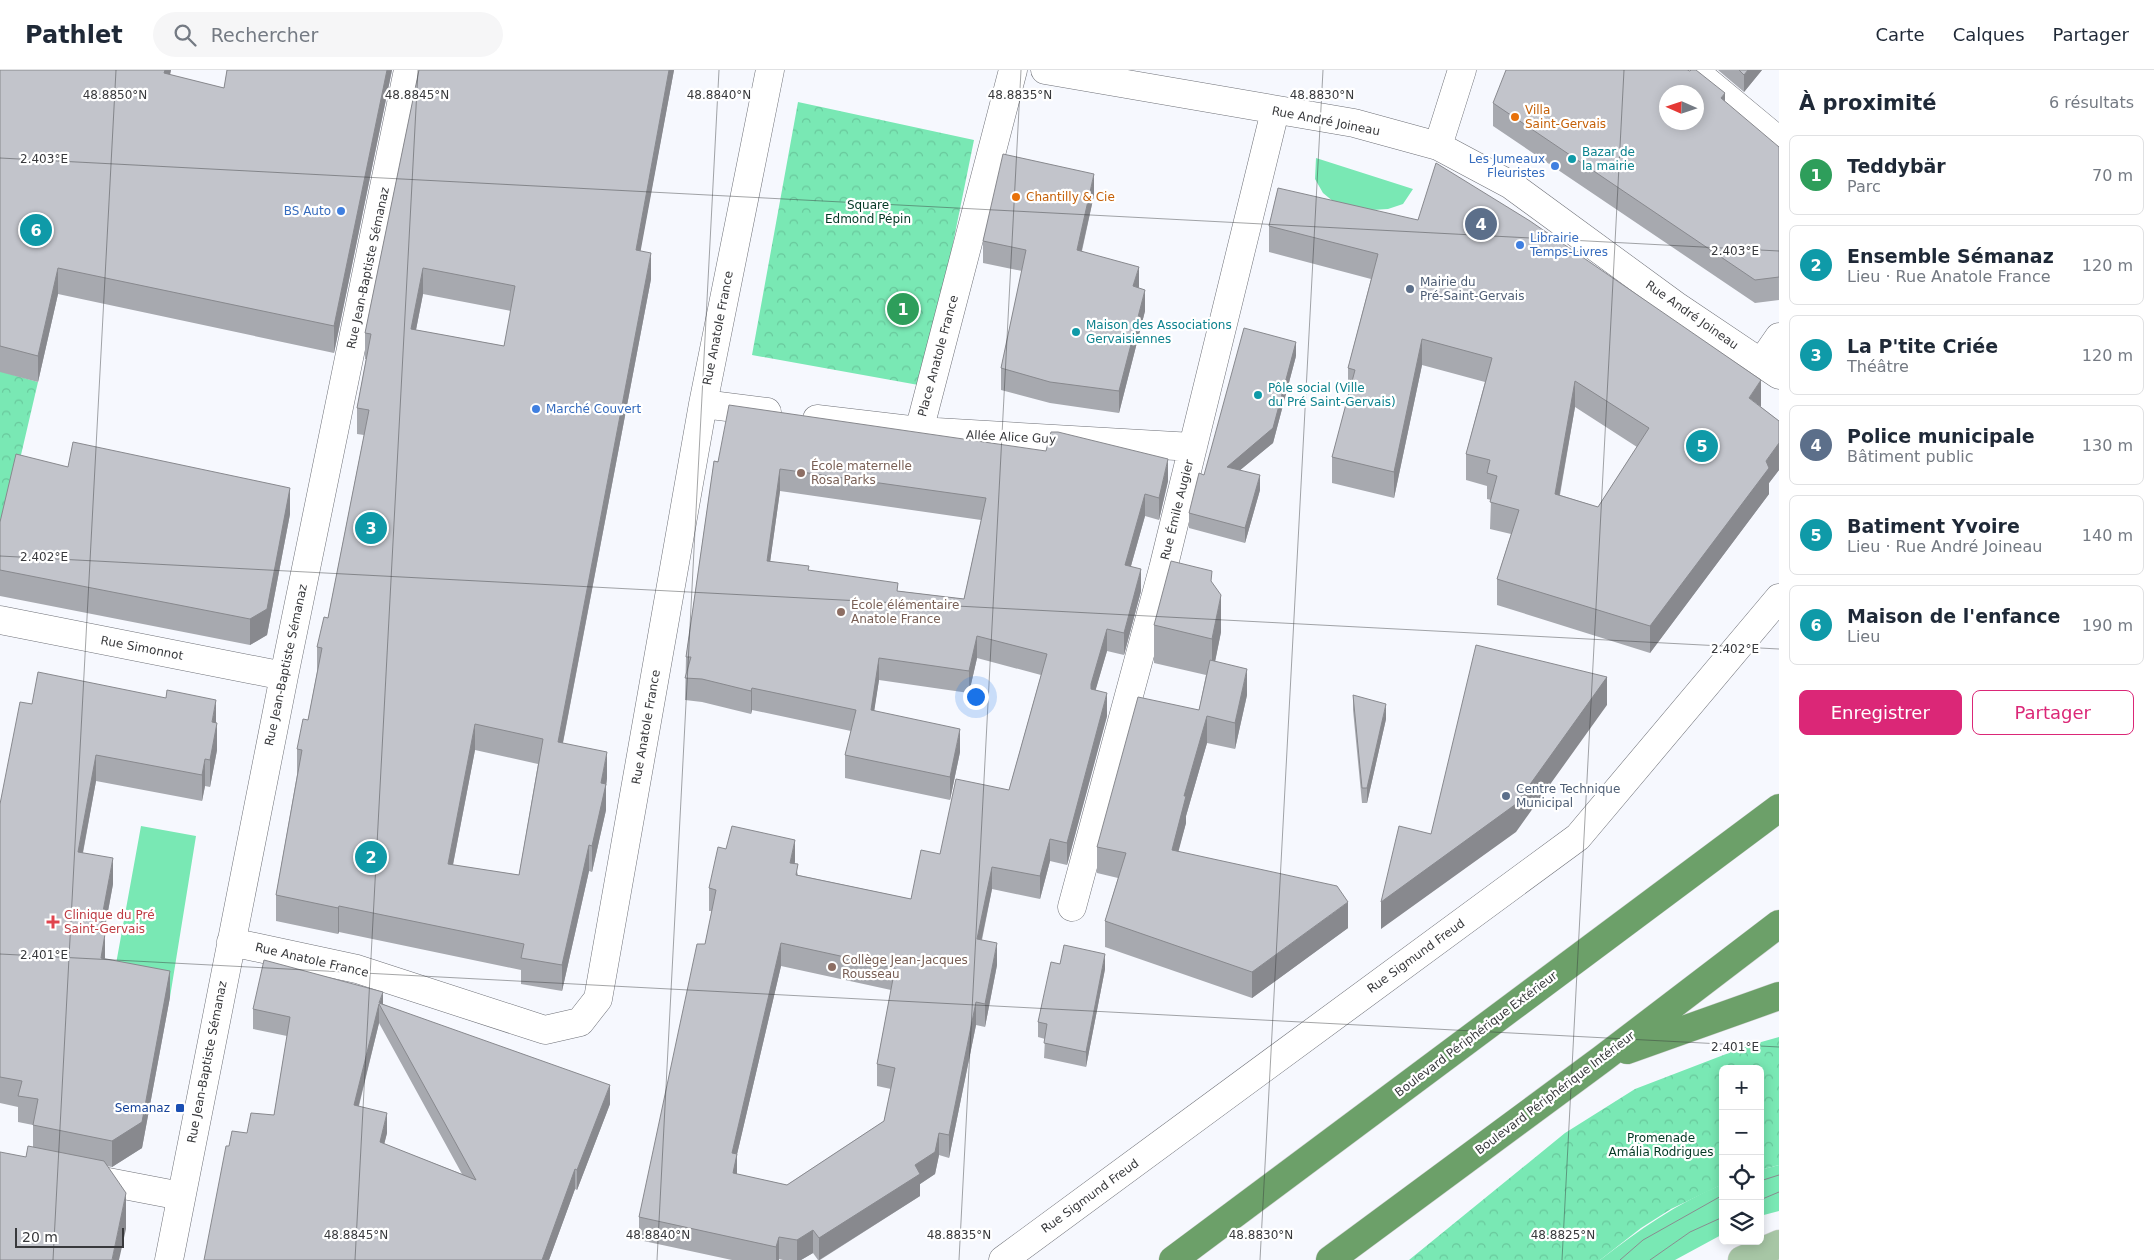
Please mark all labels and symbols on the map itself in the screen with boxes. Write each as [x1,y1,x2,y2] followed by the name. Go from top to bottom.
[1659,85,1704,130] north arrow
[83,88,147,102] text: 48.8850°N
[385,88,449,102] text: 48.8845°N
[687,88,751,102] text: 48.8840°N
[988,88,1052,102] text: 48.8835°N
[1290,88,1354,102] text: 48.8830°N
[1525,103,1606,131] place label: Villa Saint-Gervais
[1271,104,1381,138] street label: Rue André Joineau
[1509,111,1521,123] marker: Villa Saint-Gervais
[1582,145,1635,173] place label: Bazar de la mairie
[20,152,68,166] text: 2.403°E
[1469,152,1545,180] place label: Les Jumeaux Fleuristes
[1566,153,1578,165] marker: Bazar de la mairie
[1549,160,1561,172] marker: Les Jumeaux Fleuristes
[344,186,392,350] street label: Rue Jean-Baptiste Sémanaz
[1026,190,1115,204] place label: Chantilly & Cie
[1010,191,1022,203] marker: Chantilly & Cie
[825,198,911,226] park label: Square Edmond Pépin
[284,204,331,218] place label: BS Auto
[335,205,347,217] marker: BS Auto
[1465,205,1497,243] pin: 4
[20,211,52,249] pin: 6
[1529,231,1608,259] place label: Librairie Temps-Livres
[1514,239,1526,251] marker: Librairie Temps-Livres
[1711,244,1759,258] text: 2.403°E
[700,270,736,386] street label: Rue Anatole France
[1420,275,1524,303] place label: Mairie du Pré-Saint-Gervais
[1643,278,1741,352] street label: Rue André Joineau
[1404,283,1416,295] marker: Mairie du Pré-Saint-Gervais
[887,290,919,328] pin: 1
[915,294,961,418] street label: Place Anatole France
[1086,318,1232,346] place label: Maison des Associations Gervaisiennes
[1070,326,1082,338] marker: Maison des Associations Gervaisiennes
[1268,381,1396,409] place label: Pôle social (Ville du Pré Saint-Gervais)
[1252,389,1264,401] marker: Pôle social (Ville du Pré Saint-Gervais)
[546,402,642,416] place label: Marché Couvert
[530,403,542,415] marker: Marché Couvert
[1686,427,1718,465] pin: 5
[966,428,1056,446] street label: Allée Alice Guy
[811,458,912,487] place label: École maternelle Rosa Parks
[1157,458,1196,562] street label: Rue Émile Augier
[795,467,807,479] marker: École maternelle Rosa Parks
[355,509,387,547] pin: 3
[20,550,68,564] text: 2.402°E
[262,583,310,747] street label: Rue Jean-Baptiste Sémanaz
[851,597,959,626] place label: École élémentaire Anatole France
[835,606,847,618] marker: École élémentaire Anatole France
[100,633,185,663] street label: Rue Simonnot
[1711,642,1759,656] text: 2.402°E
[629,669,663,785] street label: Rue Anatole France
[963,684,989,710] your location
[1516,782,1620,810] place label: Centre Technique Municipal
[1500,790,1512,802] marker: Centre Technique Municipal
[355,838,387,876] pin: 2
[64,908,155,936] place label: Clinique du Pré Saint-Gervais
[46,915,60,929] marker: Clinique du Pré Saint-Gervais
[1365,916,1467,996] street label: Rue Sigmund Freud
[254,940,370,980] street label: Rue Anatole France
[20,948,68,962] text: 2.401°E
[842,953,968,981] place label: Collège Jean-Jacques Rousseau
[826,961,838,973] marker: Collège Jean-Jacques Rousseau
[1392,968,1560,1100] street label: Boulevard Périphérique Extérieur
[184,980,230,1144] street label: Rue Jean-Baptiste Sémanaz
[1473,1028,1637,1157] street label: Boulevard Périphérique Intérieur
[1711,1040,1759,1054] text: 2.401°E
[115,1101,170,1115] place label: Semanaz
[174,1102,186,1114] marker: Semanaz
[1609,1131,1713,1159] park label: Promenade Amália Rodrigues
[1039,1156,1141,1236] street label: Rue Sigmund Freud
[15,1225,124,1248] scale bar
[324,1228,388,1242] text: 48.8845°N
[626,1228,690,1242] text: 48.8840°N
[927,1228,991,1242] text: 48.8835°N
[1229,1228,1293,1242] text: 48.8830°N
[1531,1228,1595,1242] text: 48.8825°N

